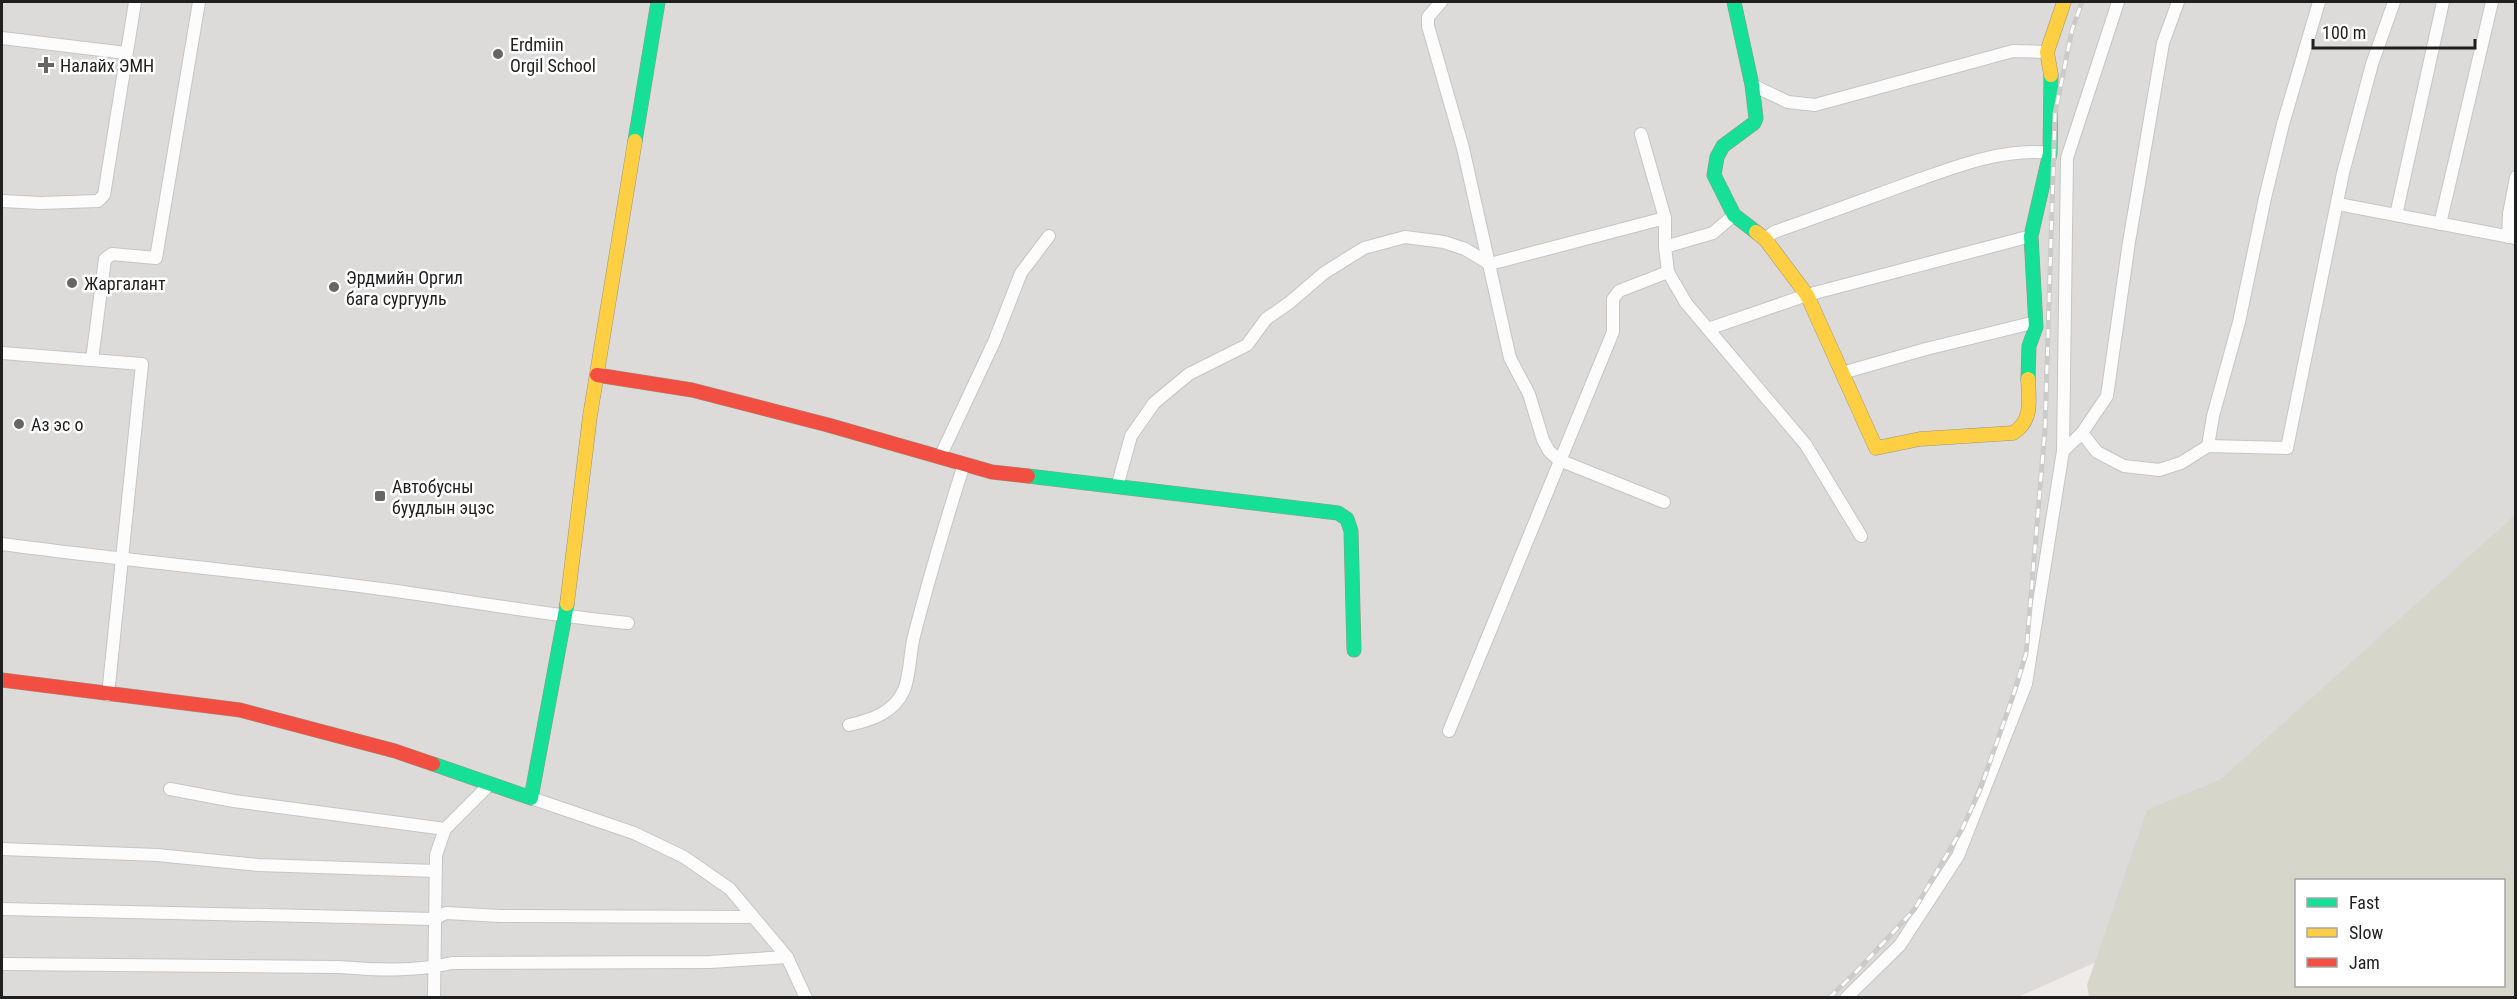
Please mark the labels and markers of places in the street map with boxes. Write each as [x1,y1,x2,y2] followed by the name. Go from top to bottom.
[510,34,596,76] place label: Erdmiin Orgil School
[491,47,505,61] marker: Erdmiin Orgil School
[60,55,154,76] place label: Налайх ЭМН
[37,56,55,74] marker: Налайх ЭМН
[346,267,463,309] place label: Эрдмийн Оргил бага сургууль
[84,273,166,294] place label: Жаргалант
[65,276,79,290] marker: Жаргалант
[327,280,341,294] marker: Эрдмийн Оргил бага сургууль
[31,414,84,435] place label: Аз эс о
[12,417,26,431] marker: Аз эс о
[392,476,494,518] place label: Автобусны буудлын эцэс
[373,489,387,503] marker: Автобусны буудлын эцэс

